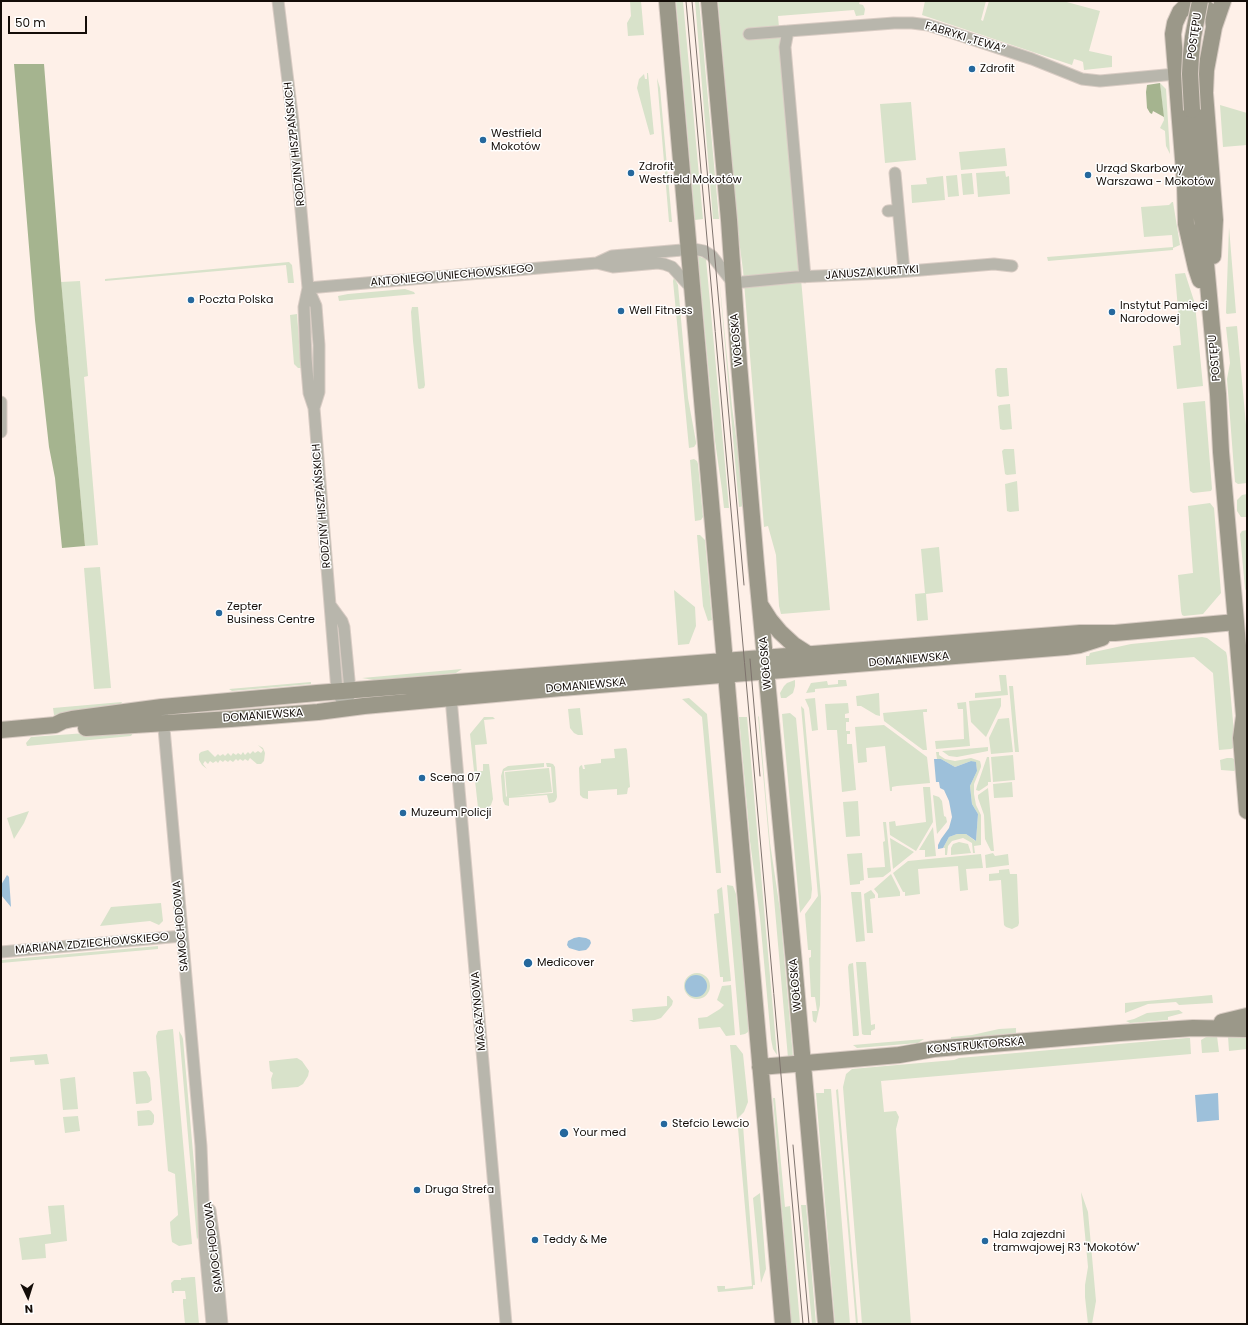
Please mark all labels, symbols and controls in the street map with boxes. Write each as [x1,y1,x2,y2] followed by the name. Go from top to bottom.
[10,8,89,34] scale bar
[1185,12,1205,60] street label: POSTĘPU
[15,14,46,31] text: 50 m
[923,20,1007,56] street label: FABRYKI „TEWA”
[980,62,1015,76] place label: Zdrofit
[967,64,977,74] marker: Zdrofit
[282,81,308,207] street label: RODZINY HISZPAŃSKICH
[491,127,542,153] place label: Westfield Mokotów
[478,135,488,145] marker: Westfield Mokotów
[639,160,742,186] place label: Zdrofit Westfield Mokotów
[1096,162,1214,188] place label: Urząd Skarbowy Warszawa - Mokotów
[626,168,636,178] marker: Zdrofit Westfield Mokotów
[1083,170,1093,180] marker: Urząd Skarbowy Warszawa - Mokotów
[370,262,534,290] street label: ANTONIEGO UNIECHOWSKIEGO
[825,263,919,283] street label: JANUSZA KURTYKI
[199,293,273,307] place label: Poczta Polska
[186,295,196,305] marker: Poczta Polska
[1120,299,1208,325] place label: Instytut Pamięci Narodowej
[629,304,693,318] place label: Well Fitness
[616,306,626,316] marker: Well Fitness
[1107,307,1117,317] marker: Instytut Pamięci Narodowej
[728,313,746,367] street label: WOŁOSKA
[1206,334,1224,382] street label: POSTĘPU
[310,443,334,569] street label: RODZINY HISZPAŃSKICH
[227,600,315,626] place label: Zepter Business Centre
[214,608,224,618] marker: Zepter Business Centre
[757,636,775,690] street label: WOŁOSKA
[868,650,950,670] street label: DOMANIEWSKA
[545,676,627,696] street label: DOMANIEWSKA
[222,707,304,725] street label: DOMANIEWSKA
[430,771,480,785] place label: Scena 07
[417,773,427,783] marker: Scena 07
[411,806,492,820] place label: Muzeum Policji
[398,808,408,818] marker: Muzeum Policji
[170,880,192,972] street label: SAMOCHODOWA
[15,931,169,957] street label: MARIANA ZDZIECHOWSKIEGO
[537,956,594,970] place label: Medicover
[522,957,534,969] marker: Medicover
[787,958,805,1012] street label: WOŁOSKA
[469,971,489,1051] street label: MAGAZYNOWA
[927,1035,1025,1057] street label: KONSTRUKTORSKA
[672,1117,749,1131] place label: Stefcio Lewcio
[659,1119,669,1129] marker: Stefcio Lewcio
[573,1126,626,1140] place label: Your med
[558,1127,570,1139] marker: Your med
[425,1183,494,1197] place label: Druga Strefa
[412,1185,422,1195] marker: Druga Strefa
[202,1201,226,1293] street label: SAMOCHODOWA
[993,1228,1139,1254] place label: Hala zajezdni tramwajowej R3 "Mokotów"
[543,1233,607,1247] place label: Teddy & Me
[530,1235,540,1245] marker: Teddy & Me
[980,1236,990,1246] marker: Hala zajezdni tramwajowej R3 "Mokotów"
[8,1277,48,1317] north arrow
[24,1301,34,1317] text: N

